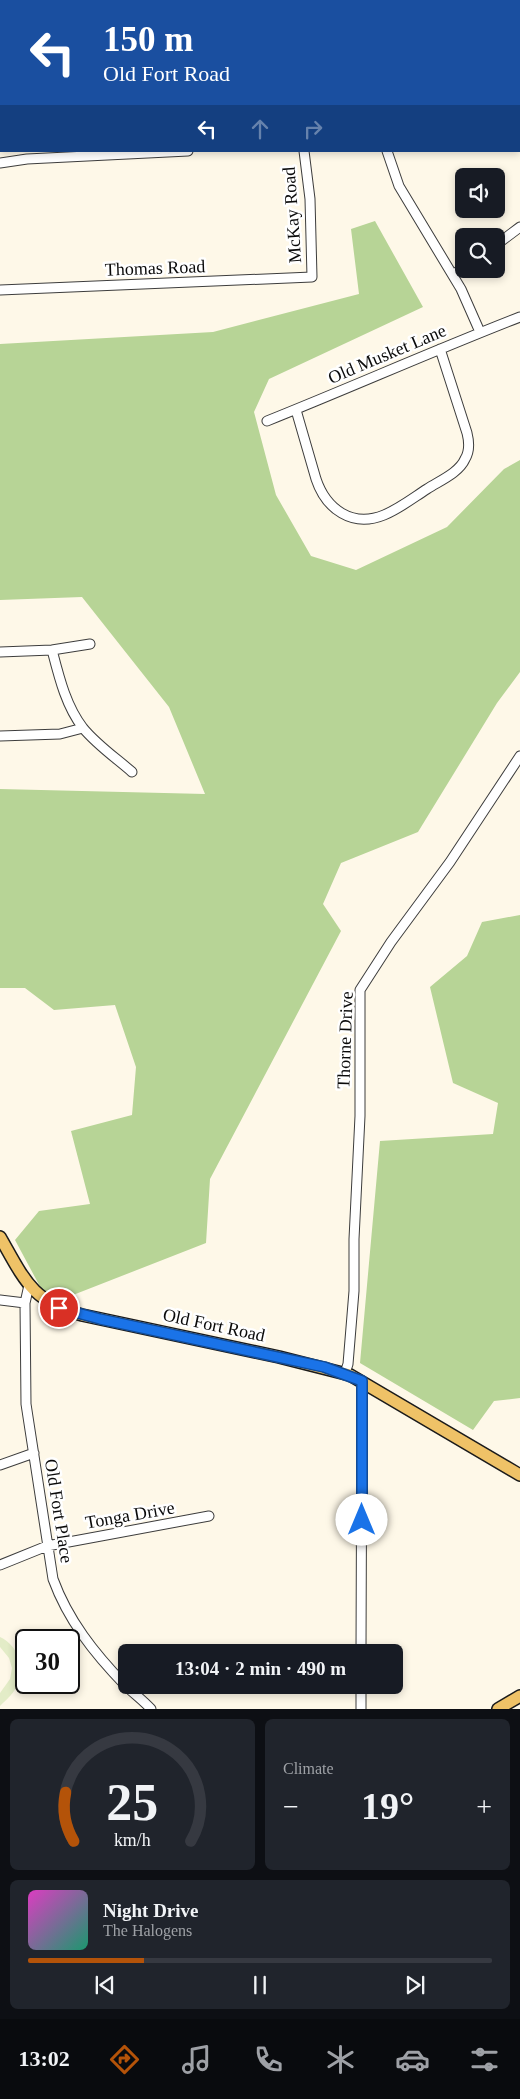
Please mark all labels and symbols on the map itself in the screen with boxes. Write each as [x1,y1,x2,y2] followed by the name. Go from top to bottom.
[279,166,305,264] street label: McKay Road
[104,256,206,280] street label: Thomas Road
[325,320,449,388] street label: Old Musket Lane
[333,991,357,1089] street label: Thorne Drive
[38,1287,80,1329] pin
[161,1304,267,1346] street label: Old Fort Road
[41,1458,77,1564] street label: Old Fort Place
[335,1493,387,1545] position arrow
[84,1497,176,1533] street label: Tonga Drive
[15,1629,80,1694] speed limit sign: 30

